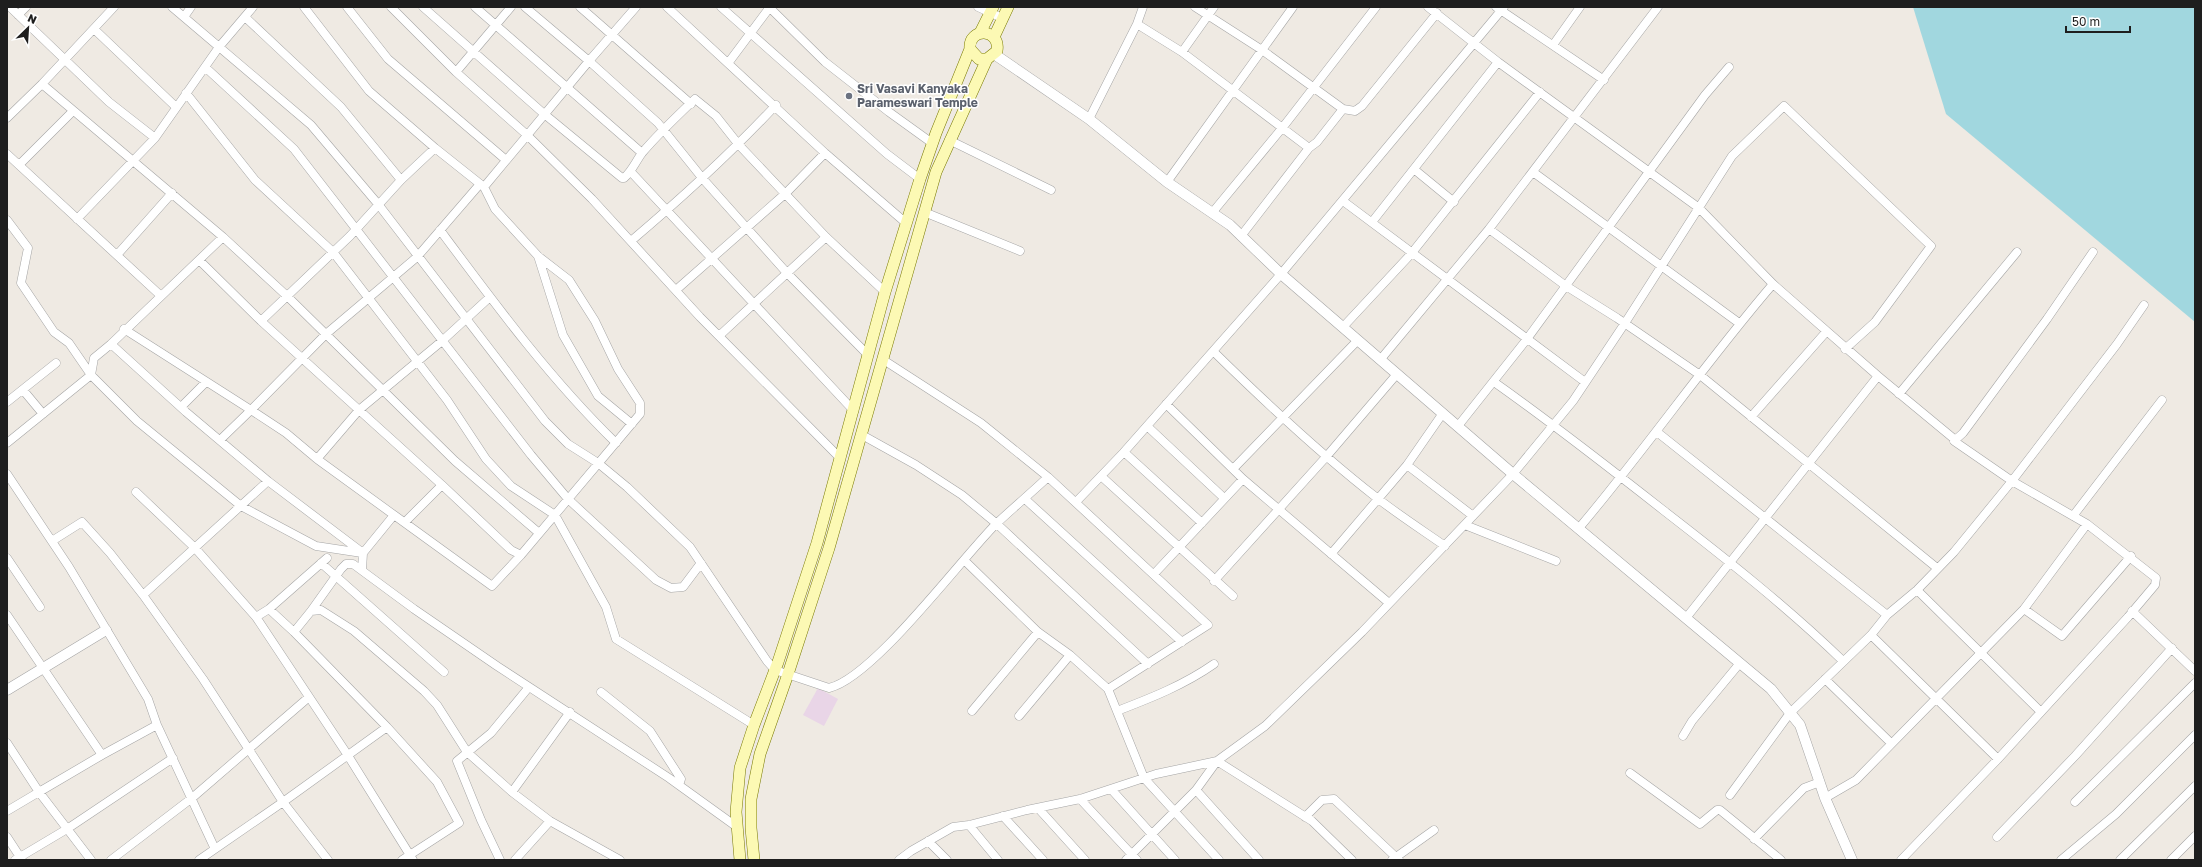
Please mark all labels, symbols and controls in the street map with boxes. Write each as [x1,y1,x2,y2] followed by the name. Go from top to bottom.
[8,8,48,48] north arrow
[2066,8,2130,34] scale bar
[26,11,39,26] text: N
[2072,14,2100,29] text: 50 m
[857,81,978,110] place label: Sri Vasavi Kanyaka Parameswari Temple
[844,91,854,101] marker: Sri Vasavi Kanyaka Parameswari Temple

